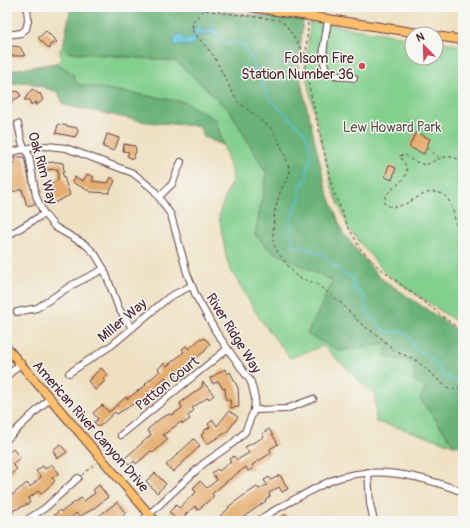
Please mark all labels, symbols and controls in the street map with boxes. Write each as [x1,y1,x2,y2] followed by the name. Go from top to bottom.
[404,26,444,66] north arrow
[414,30,427,45] text: N
[241,50,354,83] place label: Folsom Fire Station Number 36
[357,61,367,71] marker: Folsom Fire Station Number 36
[343,119,441,136] park label: Lew Howard Park
[24,130,61,206] street label: Oak Rim Way
[202,290,265,376] street label: River Ridge Way
[94,295,150,346] street label: Miller Way
[132,352,203,414] street label: Patton Court
[29,357,152,496] street label: American River Canyon Drive

